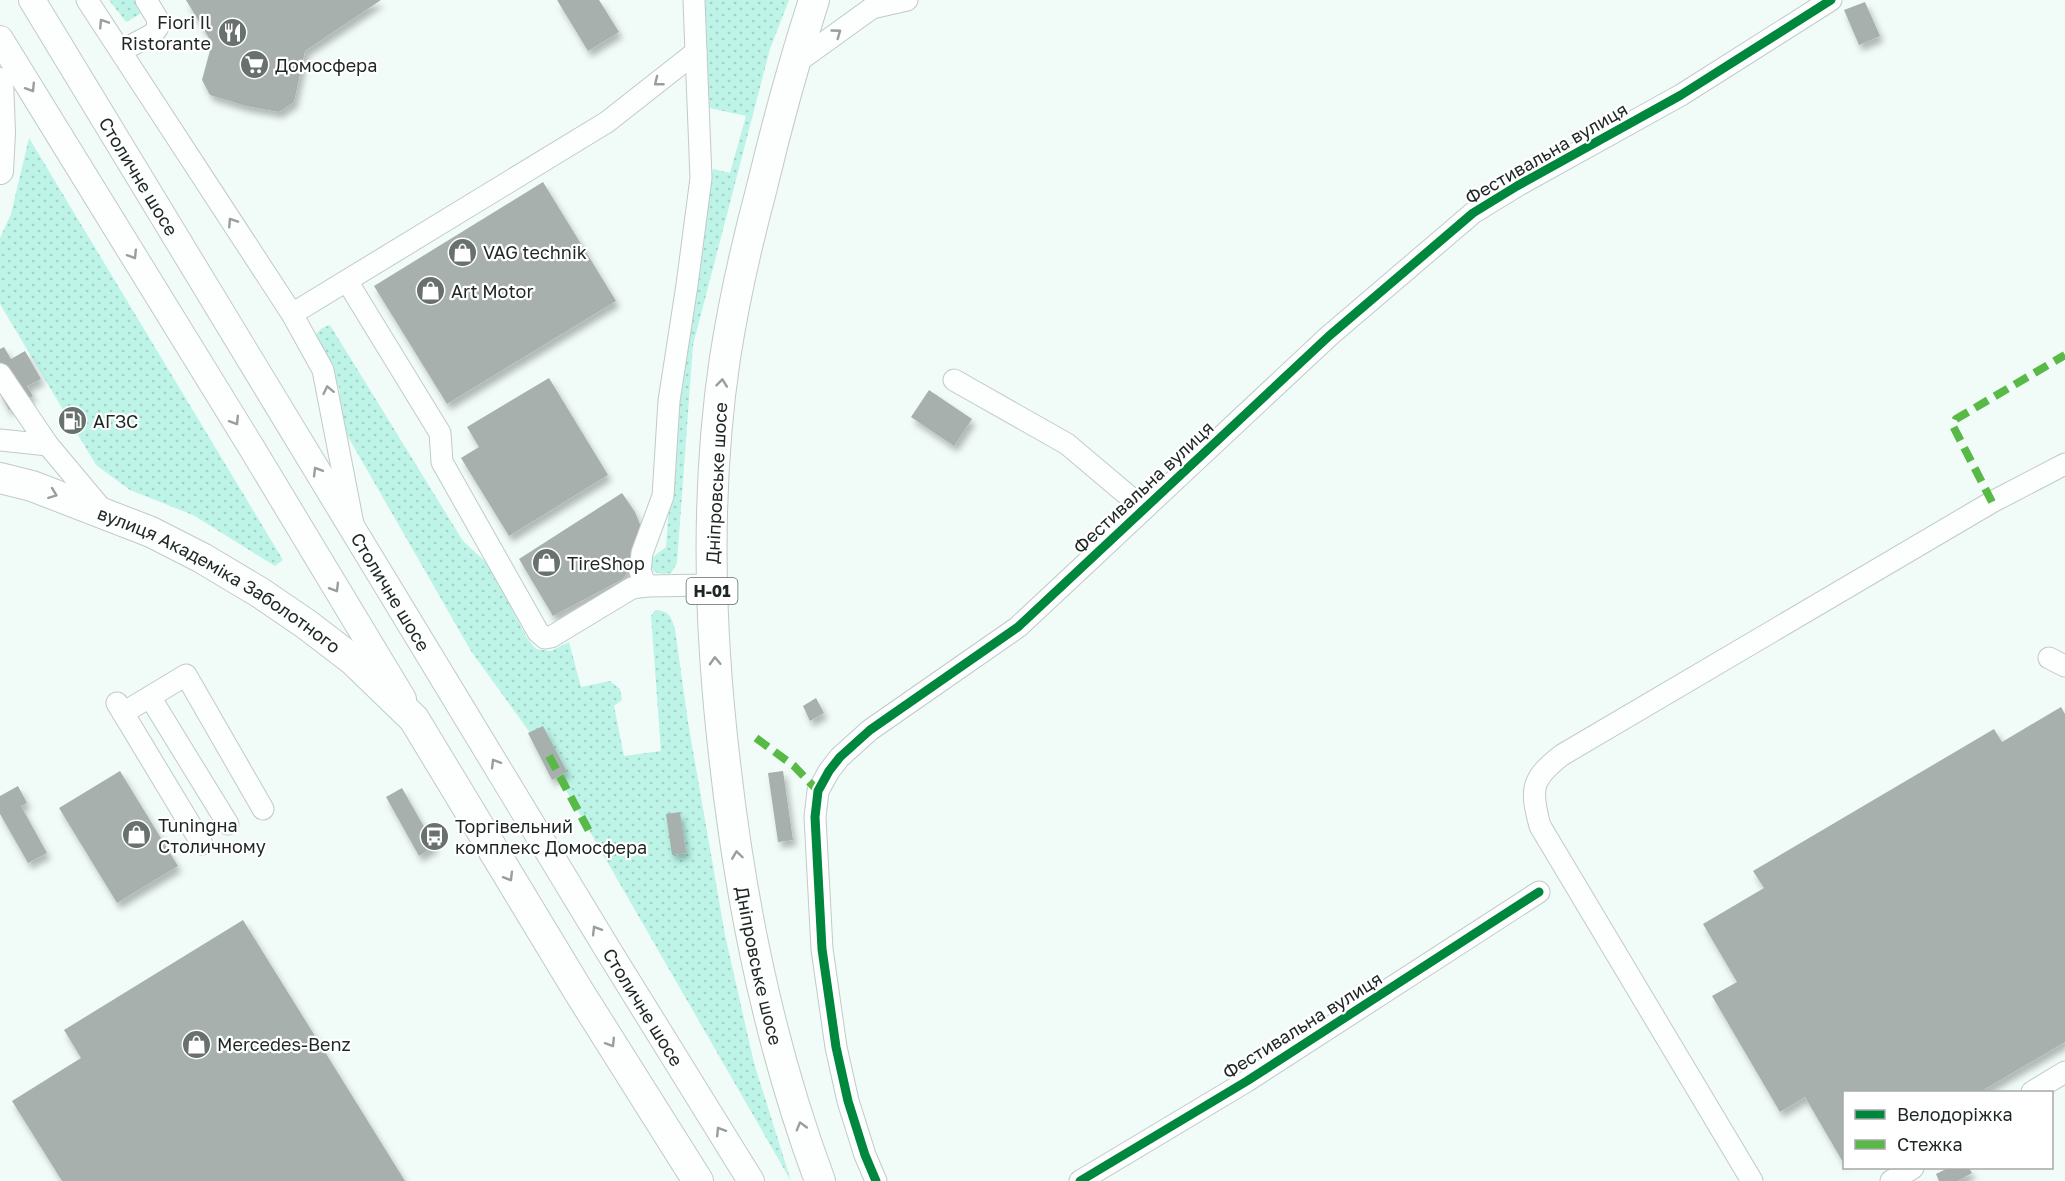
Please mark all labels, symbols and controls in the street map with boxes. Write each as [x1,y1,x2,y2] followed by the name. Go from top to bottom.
[121,11,211,54] place label: Fiori Il Ristorante
[216,16,248,48] restaurant icon: Fiori Il Ristorante
[99,19,110,30] one-way arrow
[830,29,841,40] one-way arrow
[238,49,270,81] supermarket icon: Домосфера
[275,54,377,76] place label: Домосфера
[654,74,665,85] one-way arrow
[23,82,35,92] one-way arrow
[1461,97,1631,209] street label: Фестивальна вулиця
[94,113,183,239] street label: Столичне шосе
[228,218,239,229] one-way arrow
[446,236,478,268] shop icon: VAG technik
[483,241,587,263] place label: VAG technik
[125,249,137,259] one-way arrow
[414,275,446,307] shop icon: Art Motor
[451,280,533,302] place label: Art Motor
[715,378,728,387] one-way arrow
[322,386,335,396] one-way arrow
[701,402,731,564] street label: Дніпровське шосе
[56,405,88,437] fuel station icon: АГЗС
[93,410,138,432] place label: АГЗС
[227,415,239,425] one-way arrow
[1068,416,1218,558] street label: Фестивальна вулиця
[314,466,325,477] one-way arrow
[47,486,58,499] one-way arrow
[95,501,345,657] street label: вулиця Академіка Заболотного
[346,528,435,655] street label: Столичне шосе
[530,547,562,579] shop icon: TireShop
[567,552,645,574] place label: TireShop
[686,578,738,604] road number: Н-01
[328,582,340,592] one-way arrow
[708,657,721,666] one-way arrow
[491,759,503,769] one-way arrow
[158,814,266,857] place label: Tuningна Столичному
[455,815,647,858] place label: Торгівельний комплекс Домосфера
[121,819,153,851] shop icon: Tuningна Столичному
[418,820,450,852] bus stop icon: Торгівельний комплекс Домосфера
[731,850,743,859] one-way arrow
[502,871,514,881] one-way arrow
[732,885,787,1047] street label: Дніпровське шосе
[591,926,603,936] one-way arrow
[598,944,688,1070] street label: Столичне шосе
[1218,967,1386,1083] street label: Фестивальна вулиця
[180,1028,212,1060] shop icon: Mercedes-Benz
[217,1033,351,1055] place label: Mercedes-Benz
[604,1037,615,1048] one-way arrow
[1843,1091,2053,1169] legend
[1897,1103,2013,1125] text: Велодоріжка
[796,1121,808,1132] one-way arrow
[716,1127,727,1138] one-way arrow
[1897,1133,1963,1155] text: Стежка

